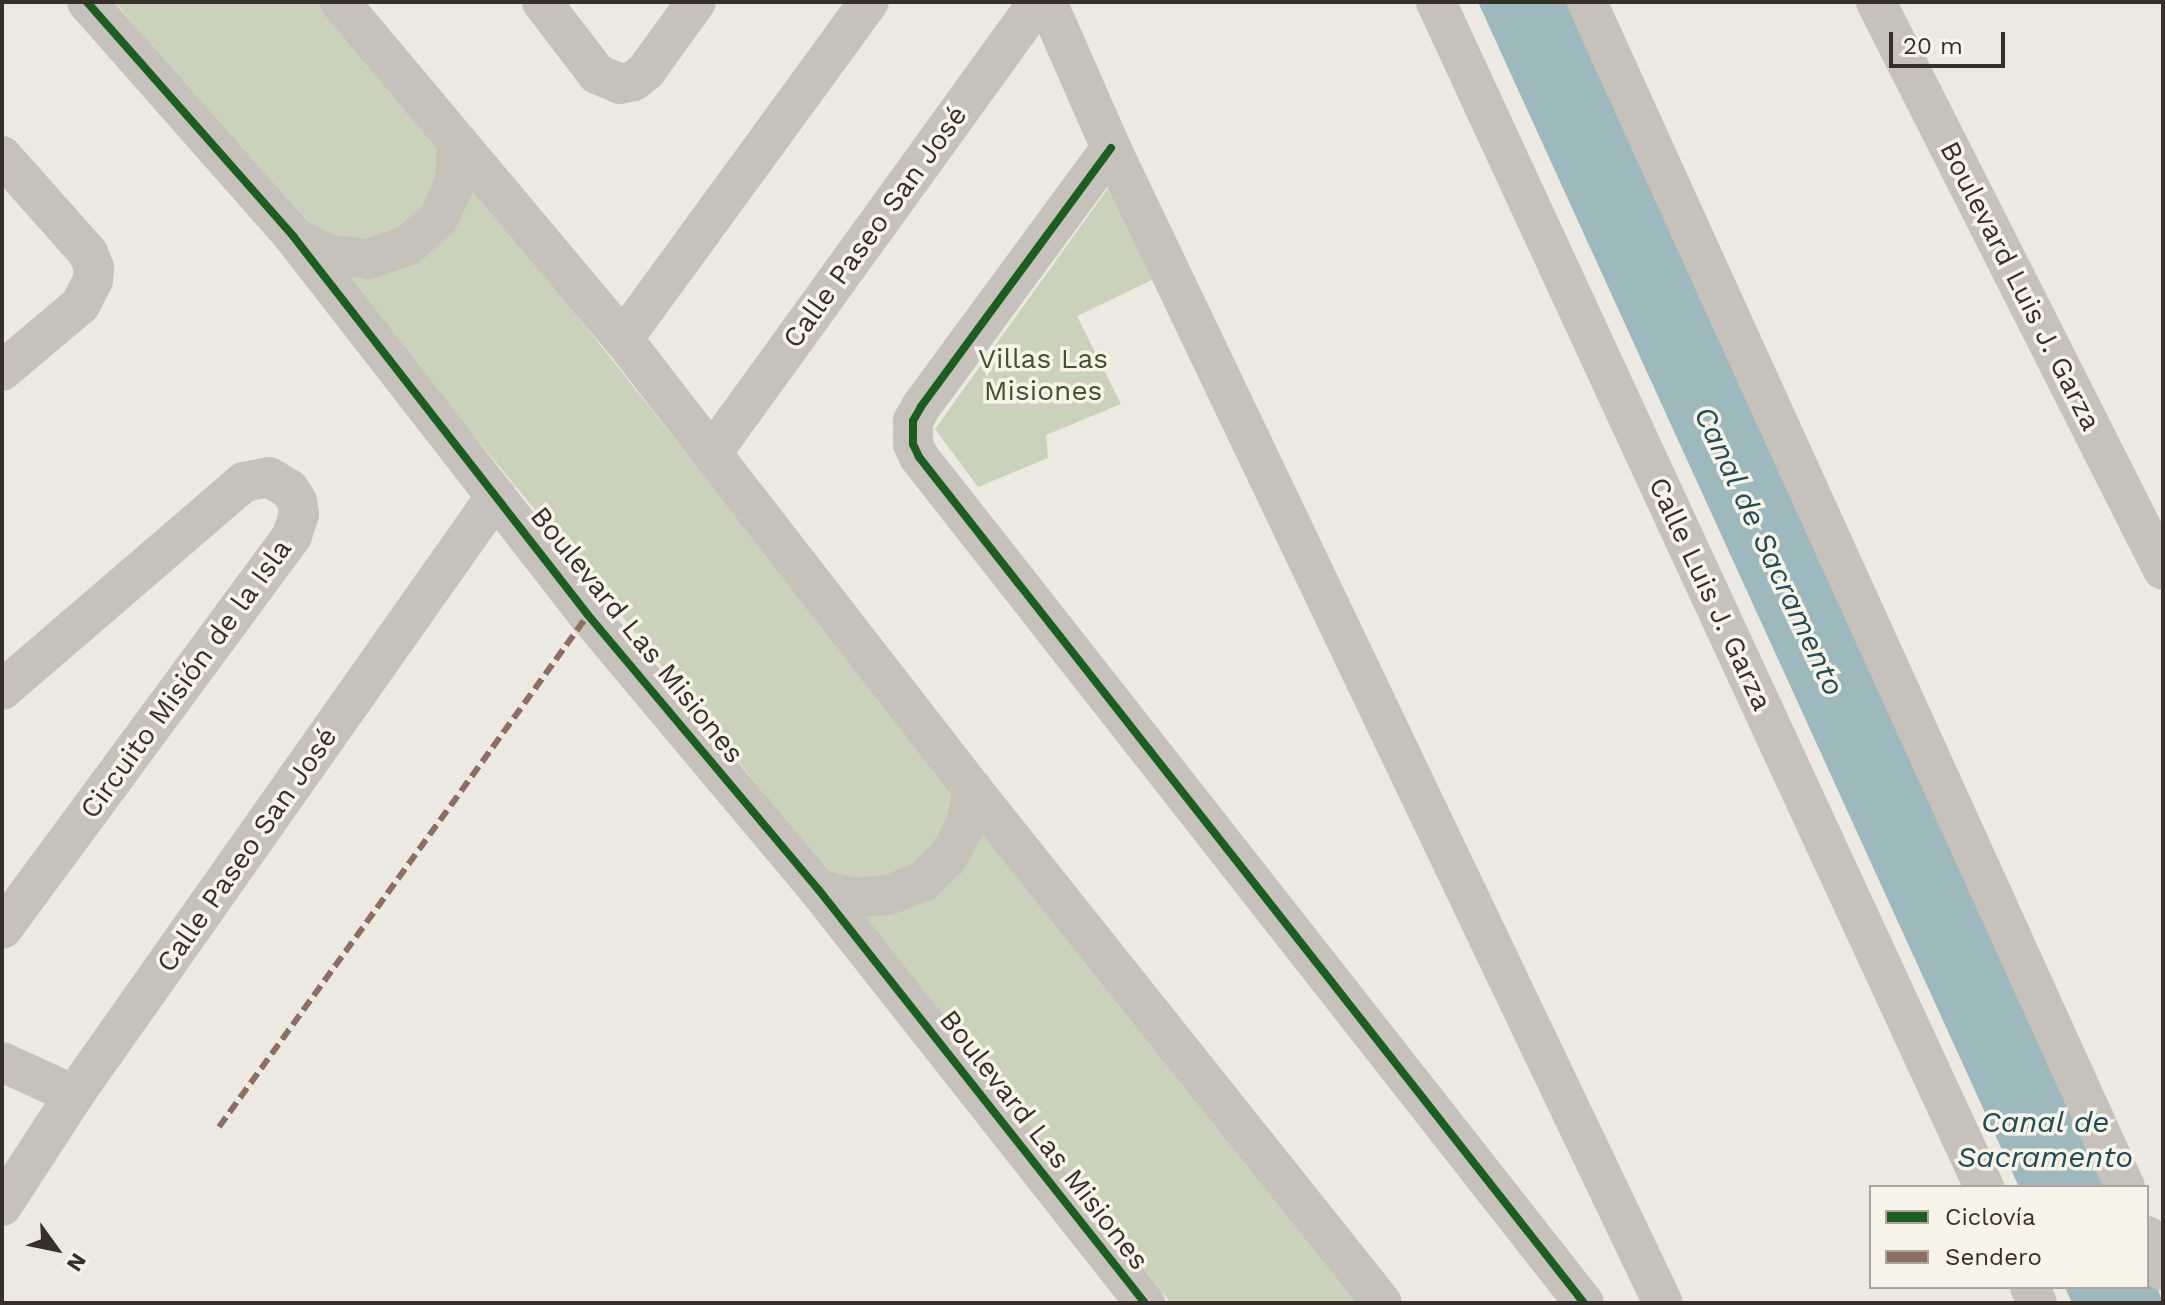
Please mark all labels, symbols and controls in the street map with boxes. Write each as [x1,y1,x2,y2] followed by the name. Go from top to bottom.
[1893,16,2009,66] scale bar
[1903,32,1963,60] text: 20 m
[776,99,974,355] street label: Calle Paseo San José
[1932,135,2108,437] street label: Boulevard Luis J. Garza
[978,342,1108,408] park label: Villas Las Misiones
[1686,400,1852,702] water label: Canal de Sacramento
[1641,472,1779,716] street label: Calle Luis J. Garza
[523,500,751,770] street label: Boulevard Las Misiones
[73,532,299,826] street label: Circuito Misión de la Isla
[150,721,344,979] street label: Calle Paseo San José
[932,1003,1156,1277] street label: Boulevard Las Misiones
[1957,1104,2133,1174] water label: Canal de Sacramento
[1869,1185,2149,1289] legend
[1945,1203,2035,1231] text: Ciclovía
[16,1209,96,1289] north arrow
[1945,1243,2042,1271] text: Sendero
[62,1249,91,1276] text: N

